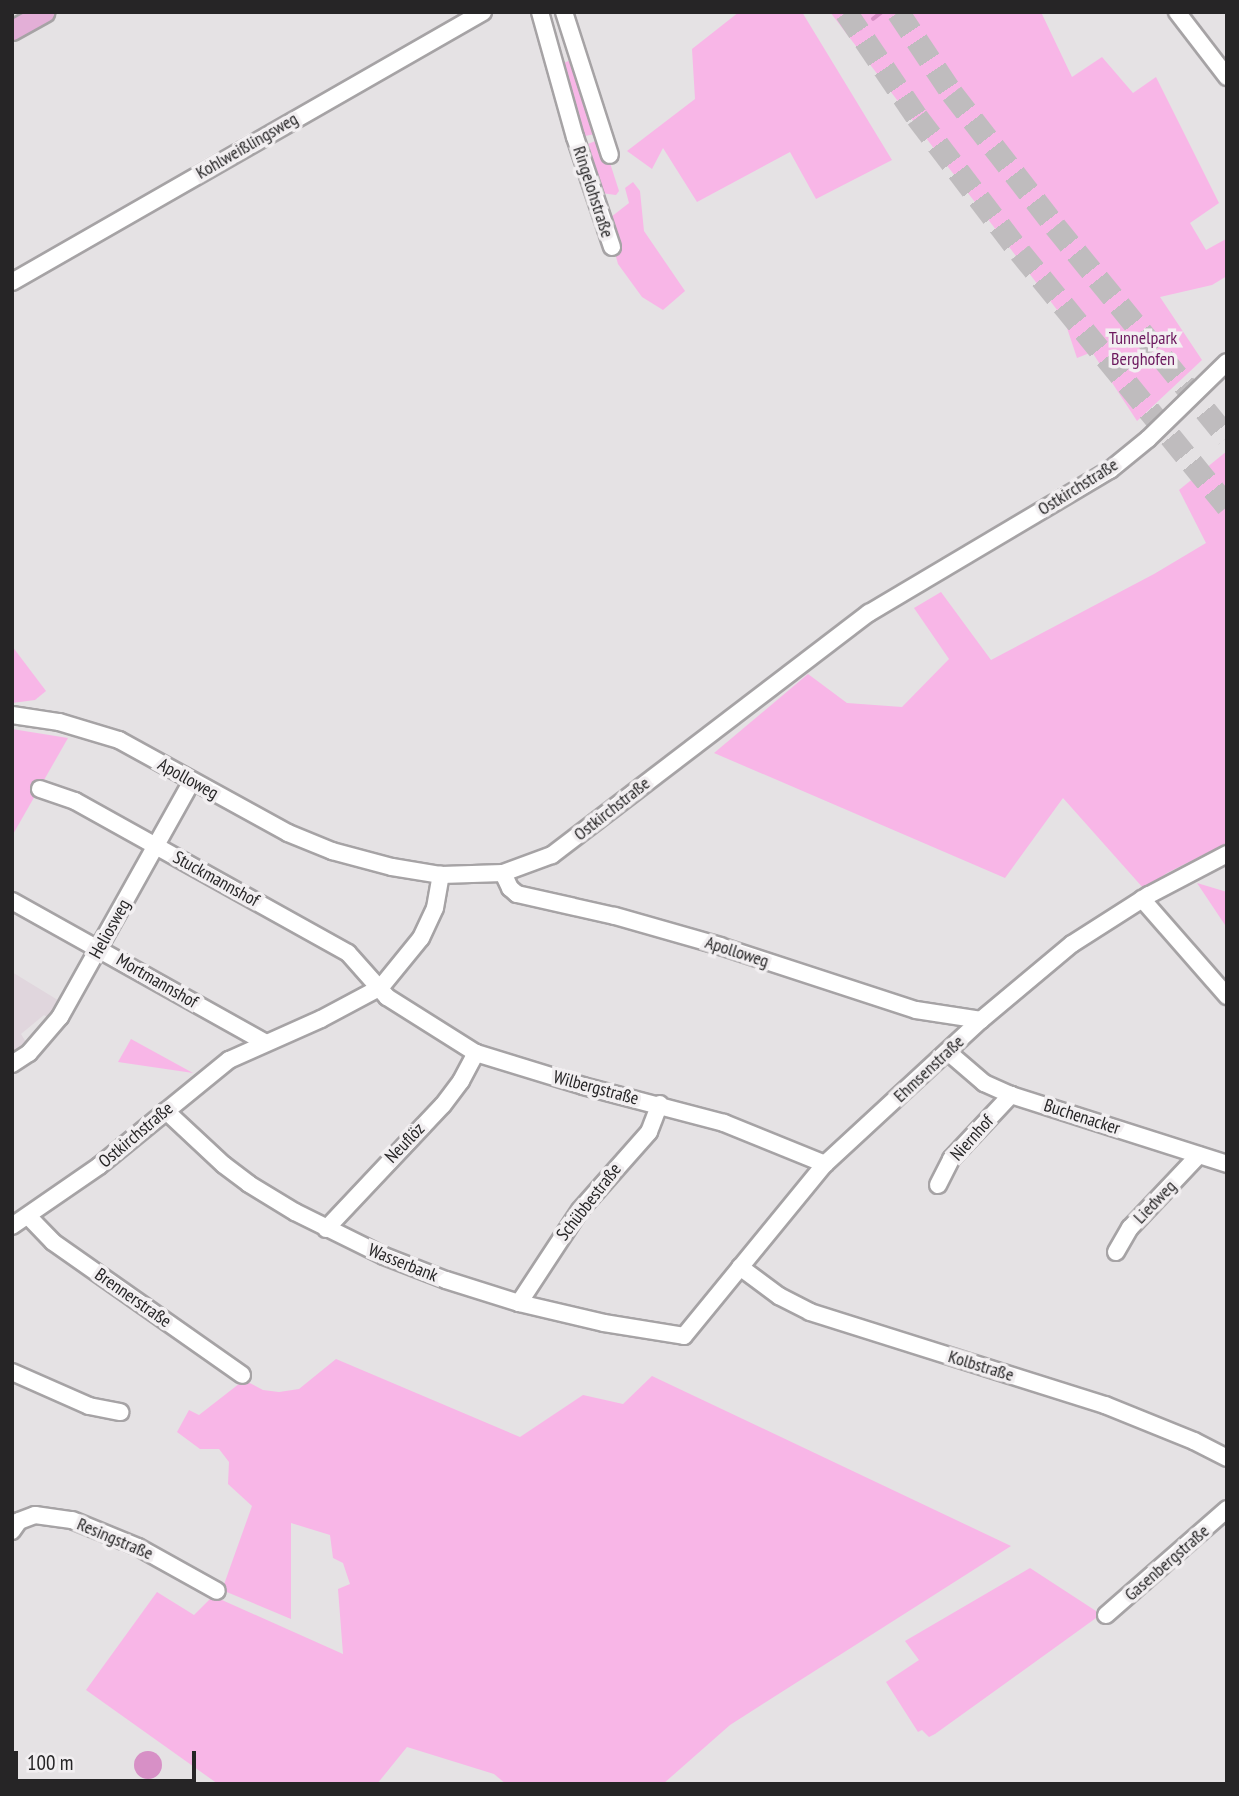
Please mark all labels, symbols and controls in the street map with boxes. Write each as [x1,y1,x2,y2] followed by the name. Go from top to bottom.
[192,108,302,184] street label: Kohlweißlingsweg
[568,144,618,240] street label: Ringelohstraße
[1109,328,1177,370] park label: Tunnelpark Berghofen
[1034,454,1122,520] street label: Ostkirchstraße
[154,754,222,804] street label: Apolloweg
[570,773,654,845] street label: Ostkirchstraße
[169,847,263,911] street label: Stuckmannshof
[85,896,135,962] street label: Heliosweg
[702,932,772,972] street label: Apolloweg
[112,949,202,1013] street label: Mortmannshof
[889,1031,969,1107] street label: Ehmsenstraße
[551,1066,641,1110] street label: Wilbergstraße
[1041,1095,1123,1139] street label: Buchenacker
[94,1098,178,1172] street label: Ostkirchstraße
[946,1111,998,1165] street label: Niernhof
[381,1118,429,1168] street label: Neuflöz
[552,1159,626,1245] street label: Schübbestraße
[1129,1176,1181,1228] street label: Liedweg
[365,1239,441,1287] street label: Wasserbank
[91,1264,175,1332] street label: Brennerstraße
[946,1346,1016,1386] street label: Kolbstraße
[74,1513,156,1565] street label: Resingstraße
[1120,1520,1214,1606] street label: Gasenbergstraße
[18,1736,200,1780] scale bar
[27,1749,73,1776] text: 100 m

